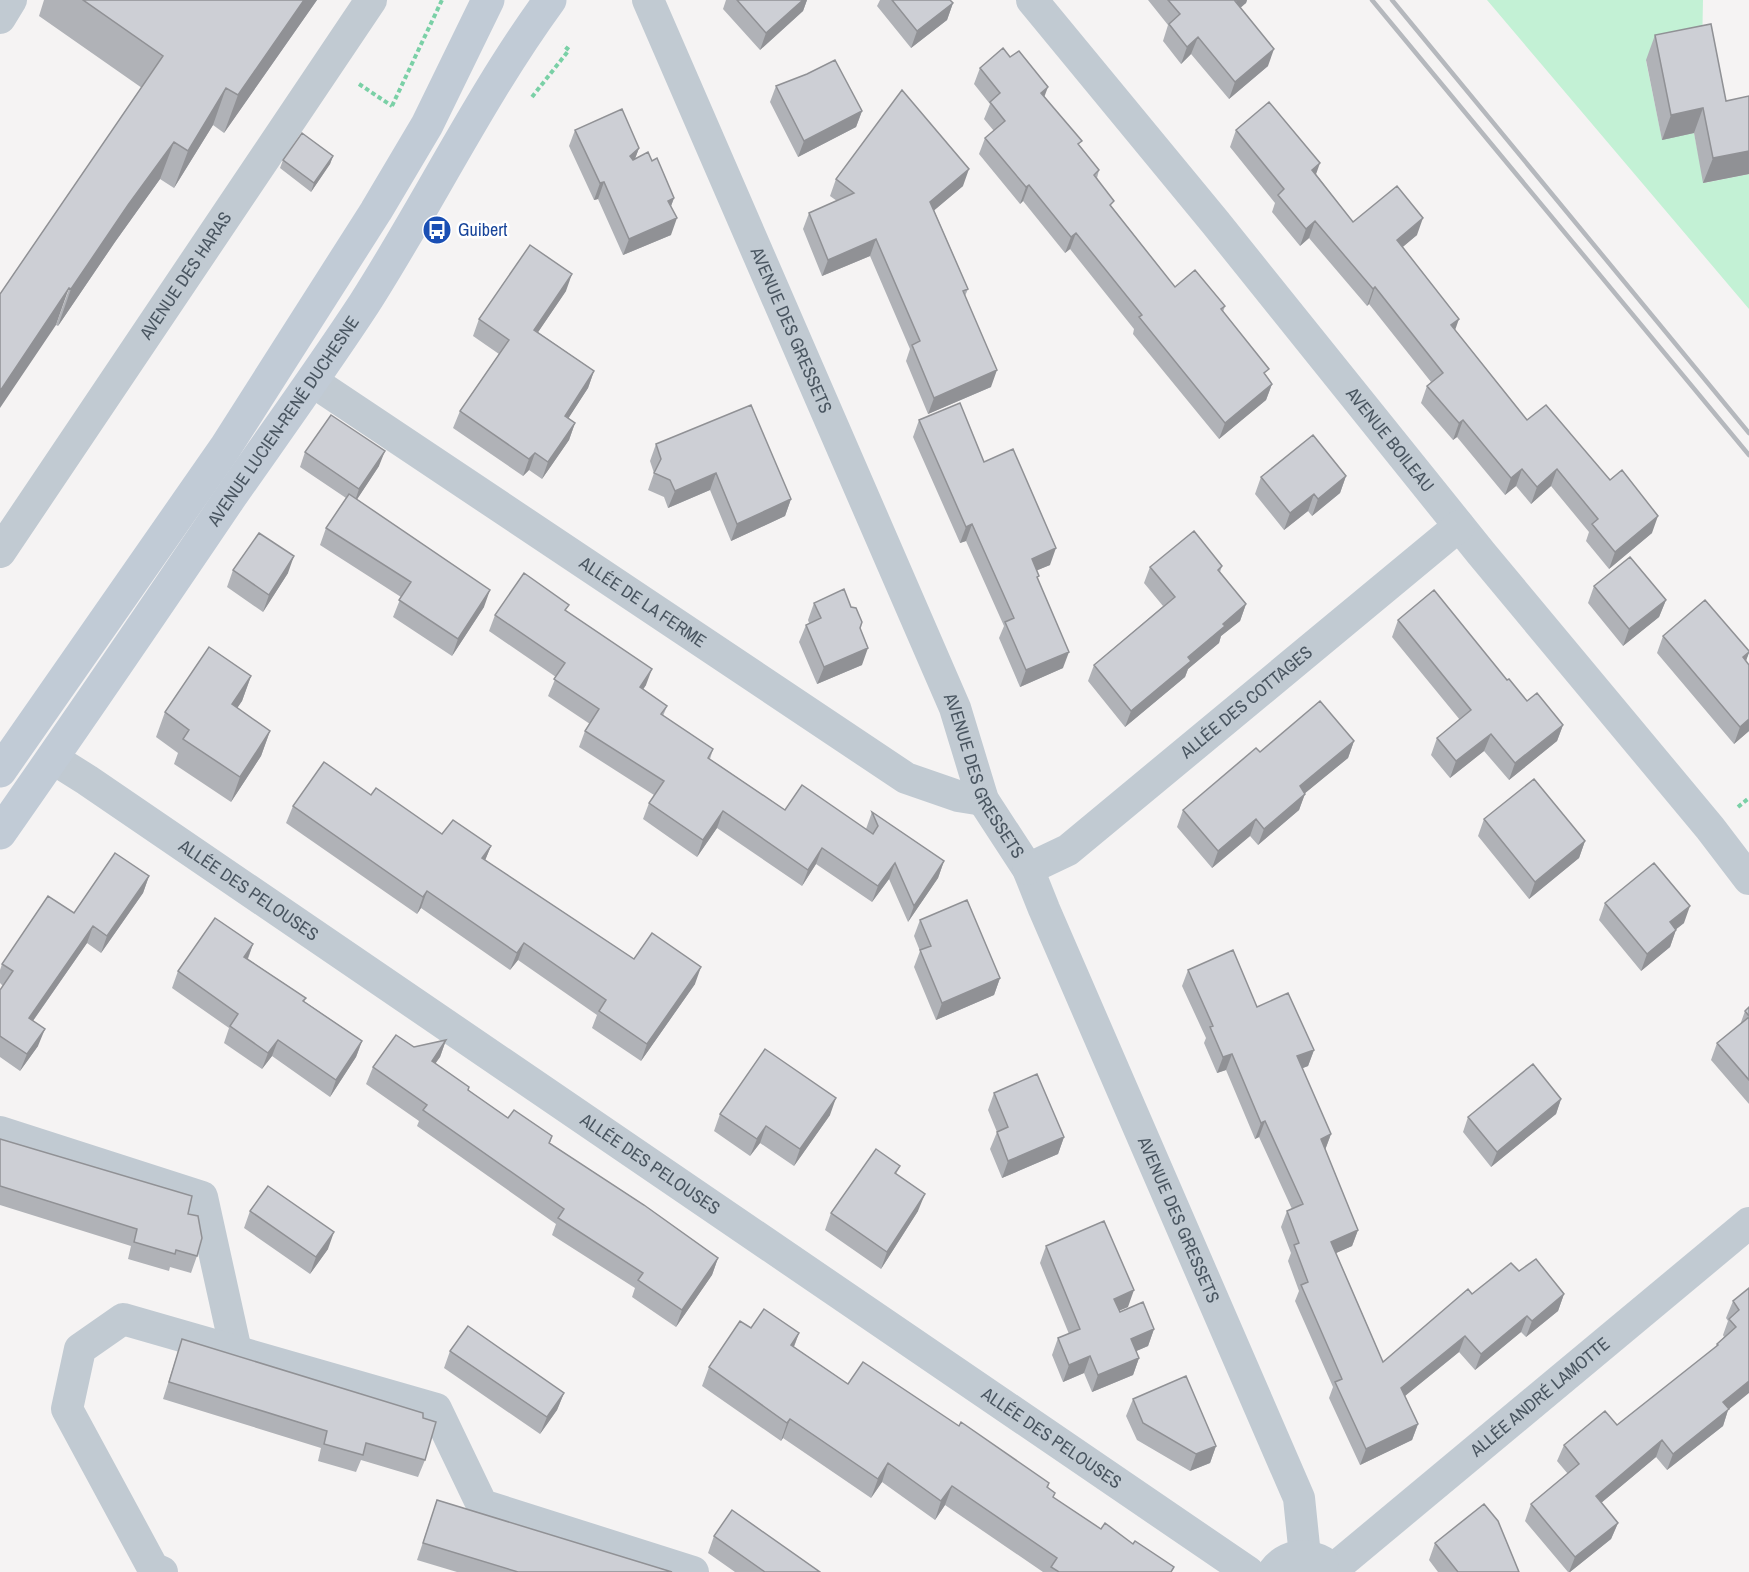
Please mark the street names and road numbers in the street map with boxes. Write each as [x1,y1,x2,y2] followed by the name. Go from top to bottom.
[133,206,237,345] street label: AVENUE DES HARAS
[744,242,839,417] street label: AVENUE DES GRESSETS
[201,311,365,532] street label: AVENUE LUCIEN-RENÉ DUCHESNE
[1340,381,1440,497] street label: AVENUE BOILEAU
[574,550,712,653] street label: ALLÉE DE LA FERME
[1174,639,1318,765] street label: ALLÉE DES COTTAGES
[938,688,1031,863] street label: AVENUE DES GRESSETS
[173,833,324,947] street label: ALLÉE DES PELOUSES
[575,1107,725,1220] street label: ALLÉE DES PELOUSES
[1132,1132,1226,1307] street label: AVENUE DES GRESSETS
[1464,1331,1615,1463] street label: ALLÉE ANDRÉ LAMOTTE
[976,1380,1127,1494] street label: ALLÉE DES PELOUSES

